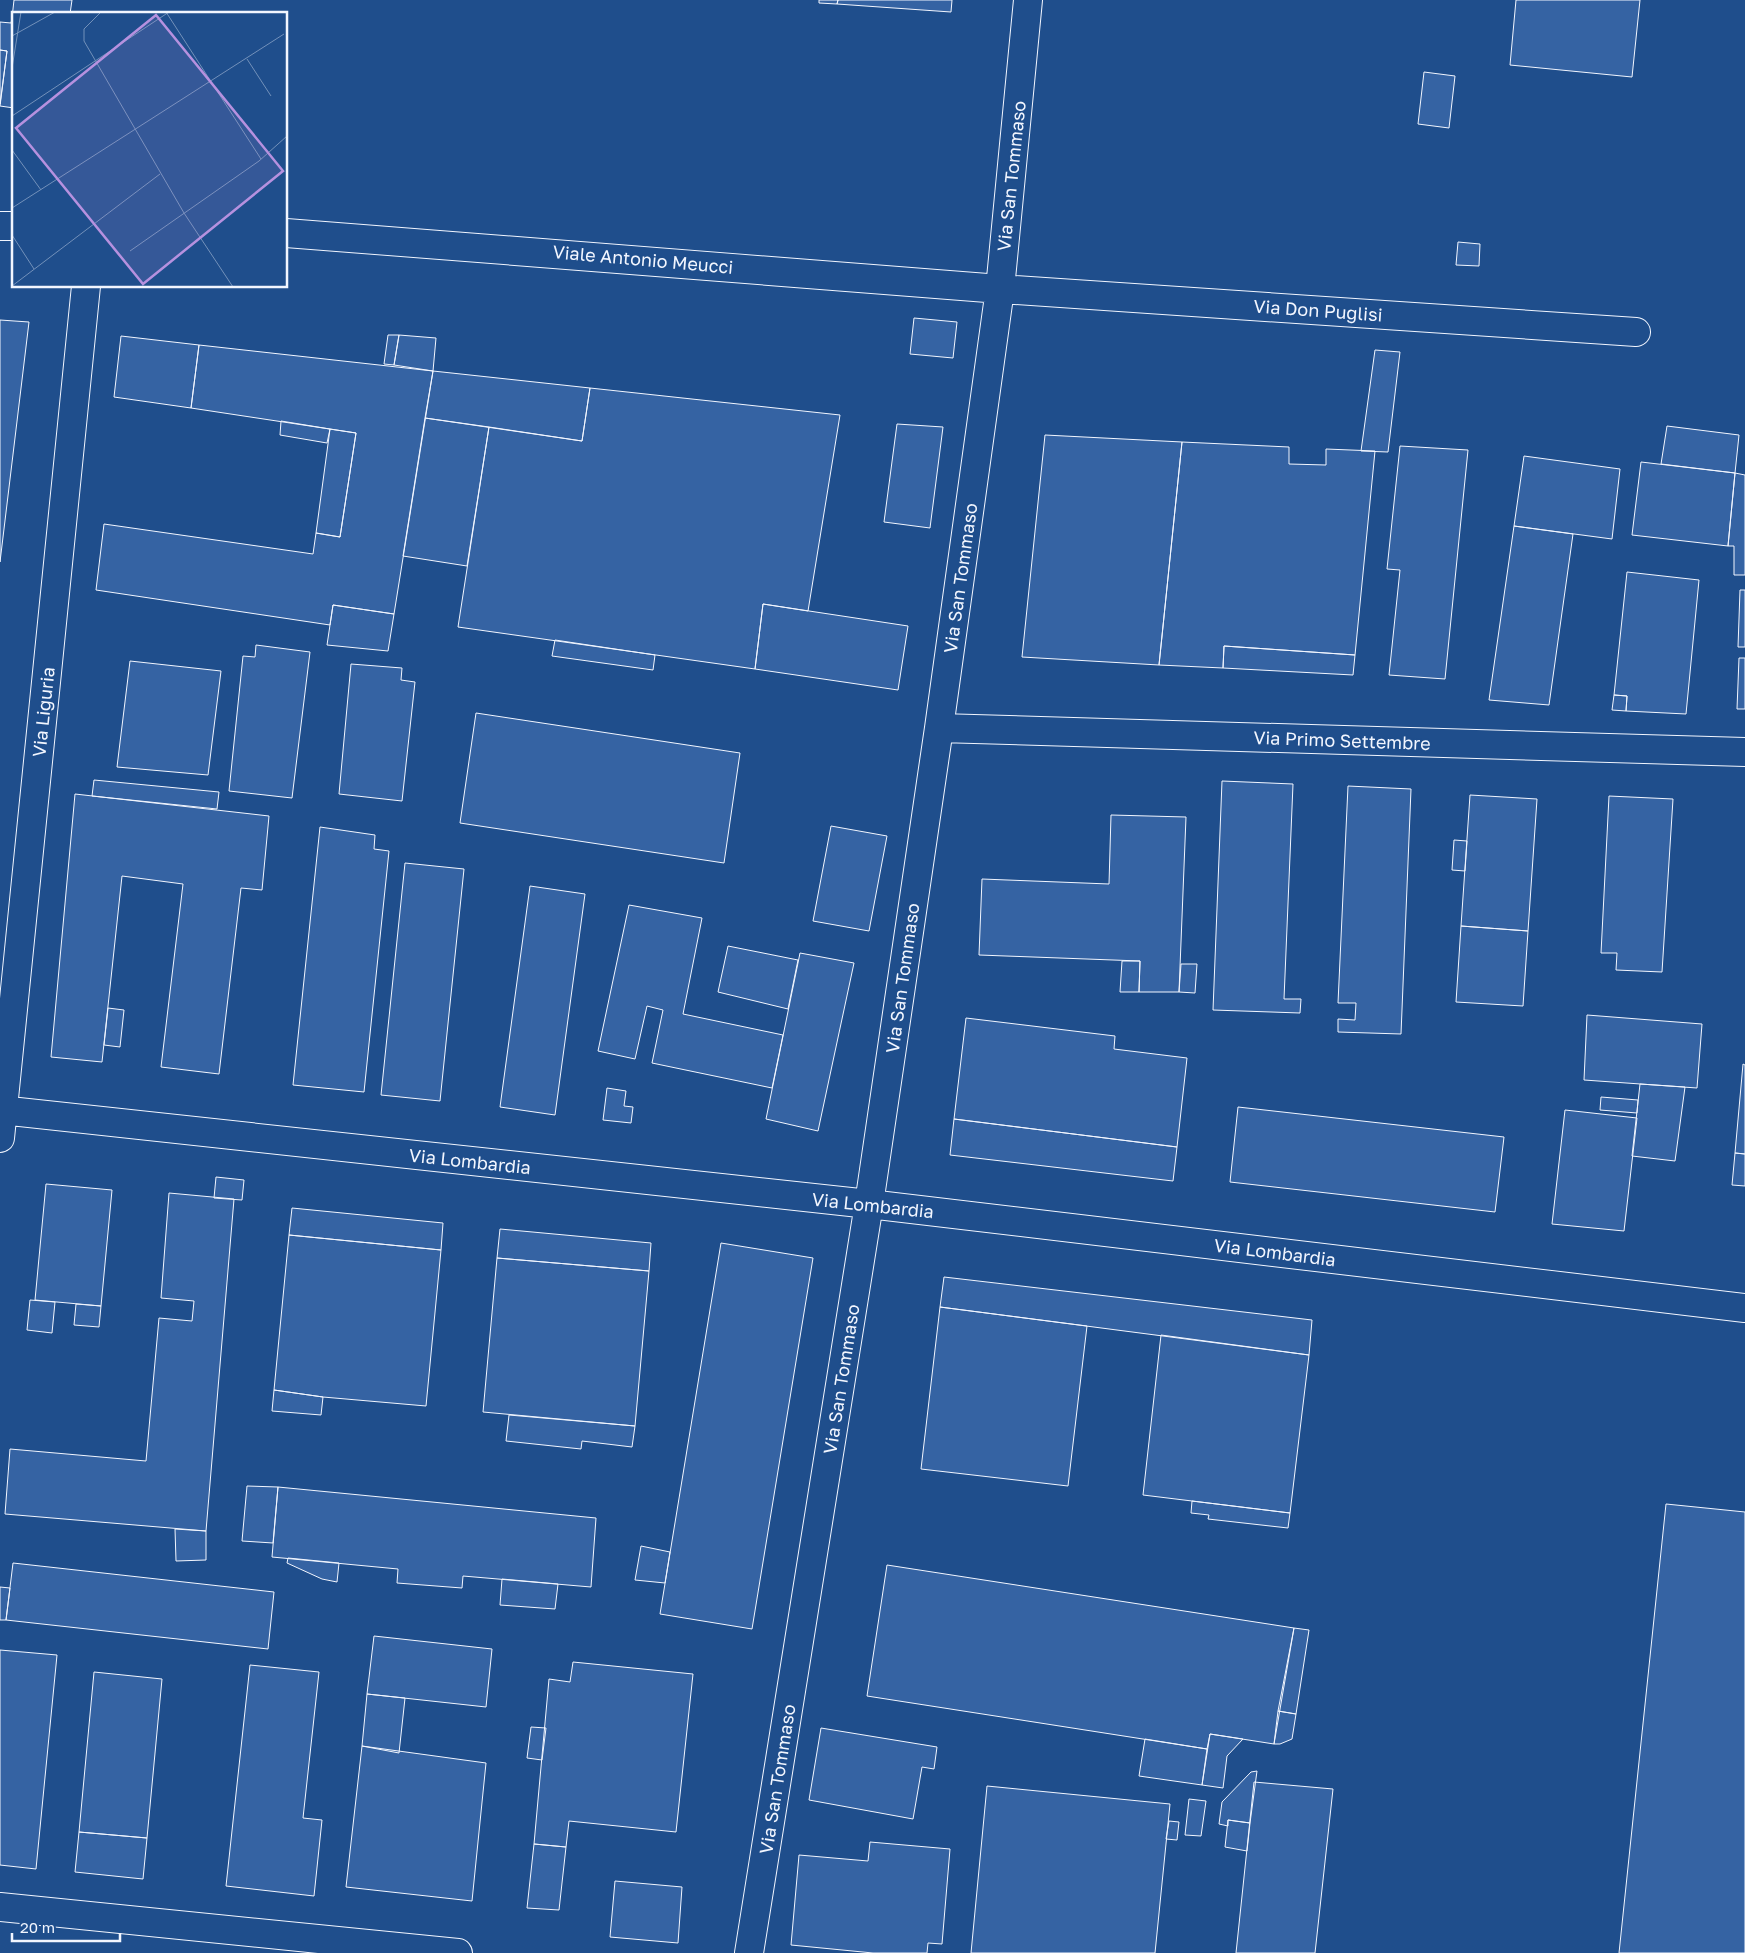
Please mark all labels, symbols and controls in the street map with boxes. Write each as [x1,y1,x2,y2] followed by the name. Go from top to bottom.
[12,12,288,288] inset map
[992,99,1030,253] street label: Via San Tommaso
[552,240,734,278] street label: Viale Antonio Meucci
[1253,295,1383,325] street label: Via Don Puglisi
[939,501,981,655] street label: Via San Tommaso
[27,666,59,758] street label: Via Liguria
[1253,726,1431,754] street label: Via Primo Settembre
[881,901,923,1055] street label: Via San Tommaso
[408,1144,532,1178] street label: Via Lombardia
[811,1188,935,1222] street label: Via Lombardia
[1213,1234,1337,1270] street label: Via Lombardia
[818,1302,864,1456] street label: Via San Tommaso
[754,1702,800,1856] street label: Via San Tommaso
[12,1910,120,1942] scale bar
[20,1918,55,1936] text: 20 m

